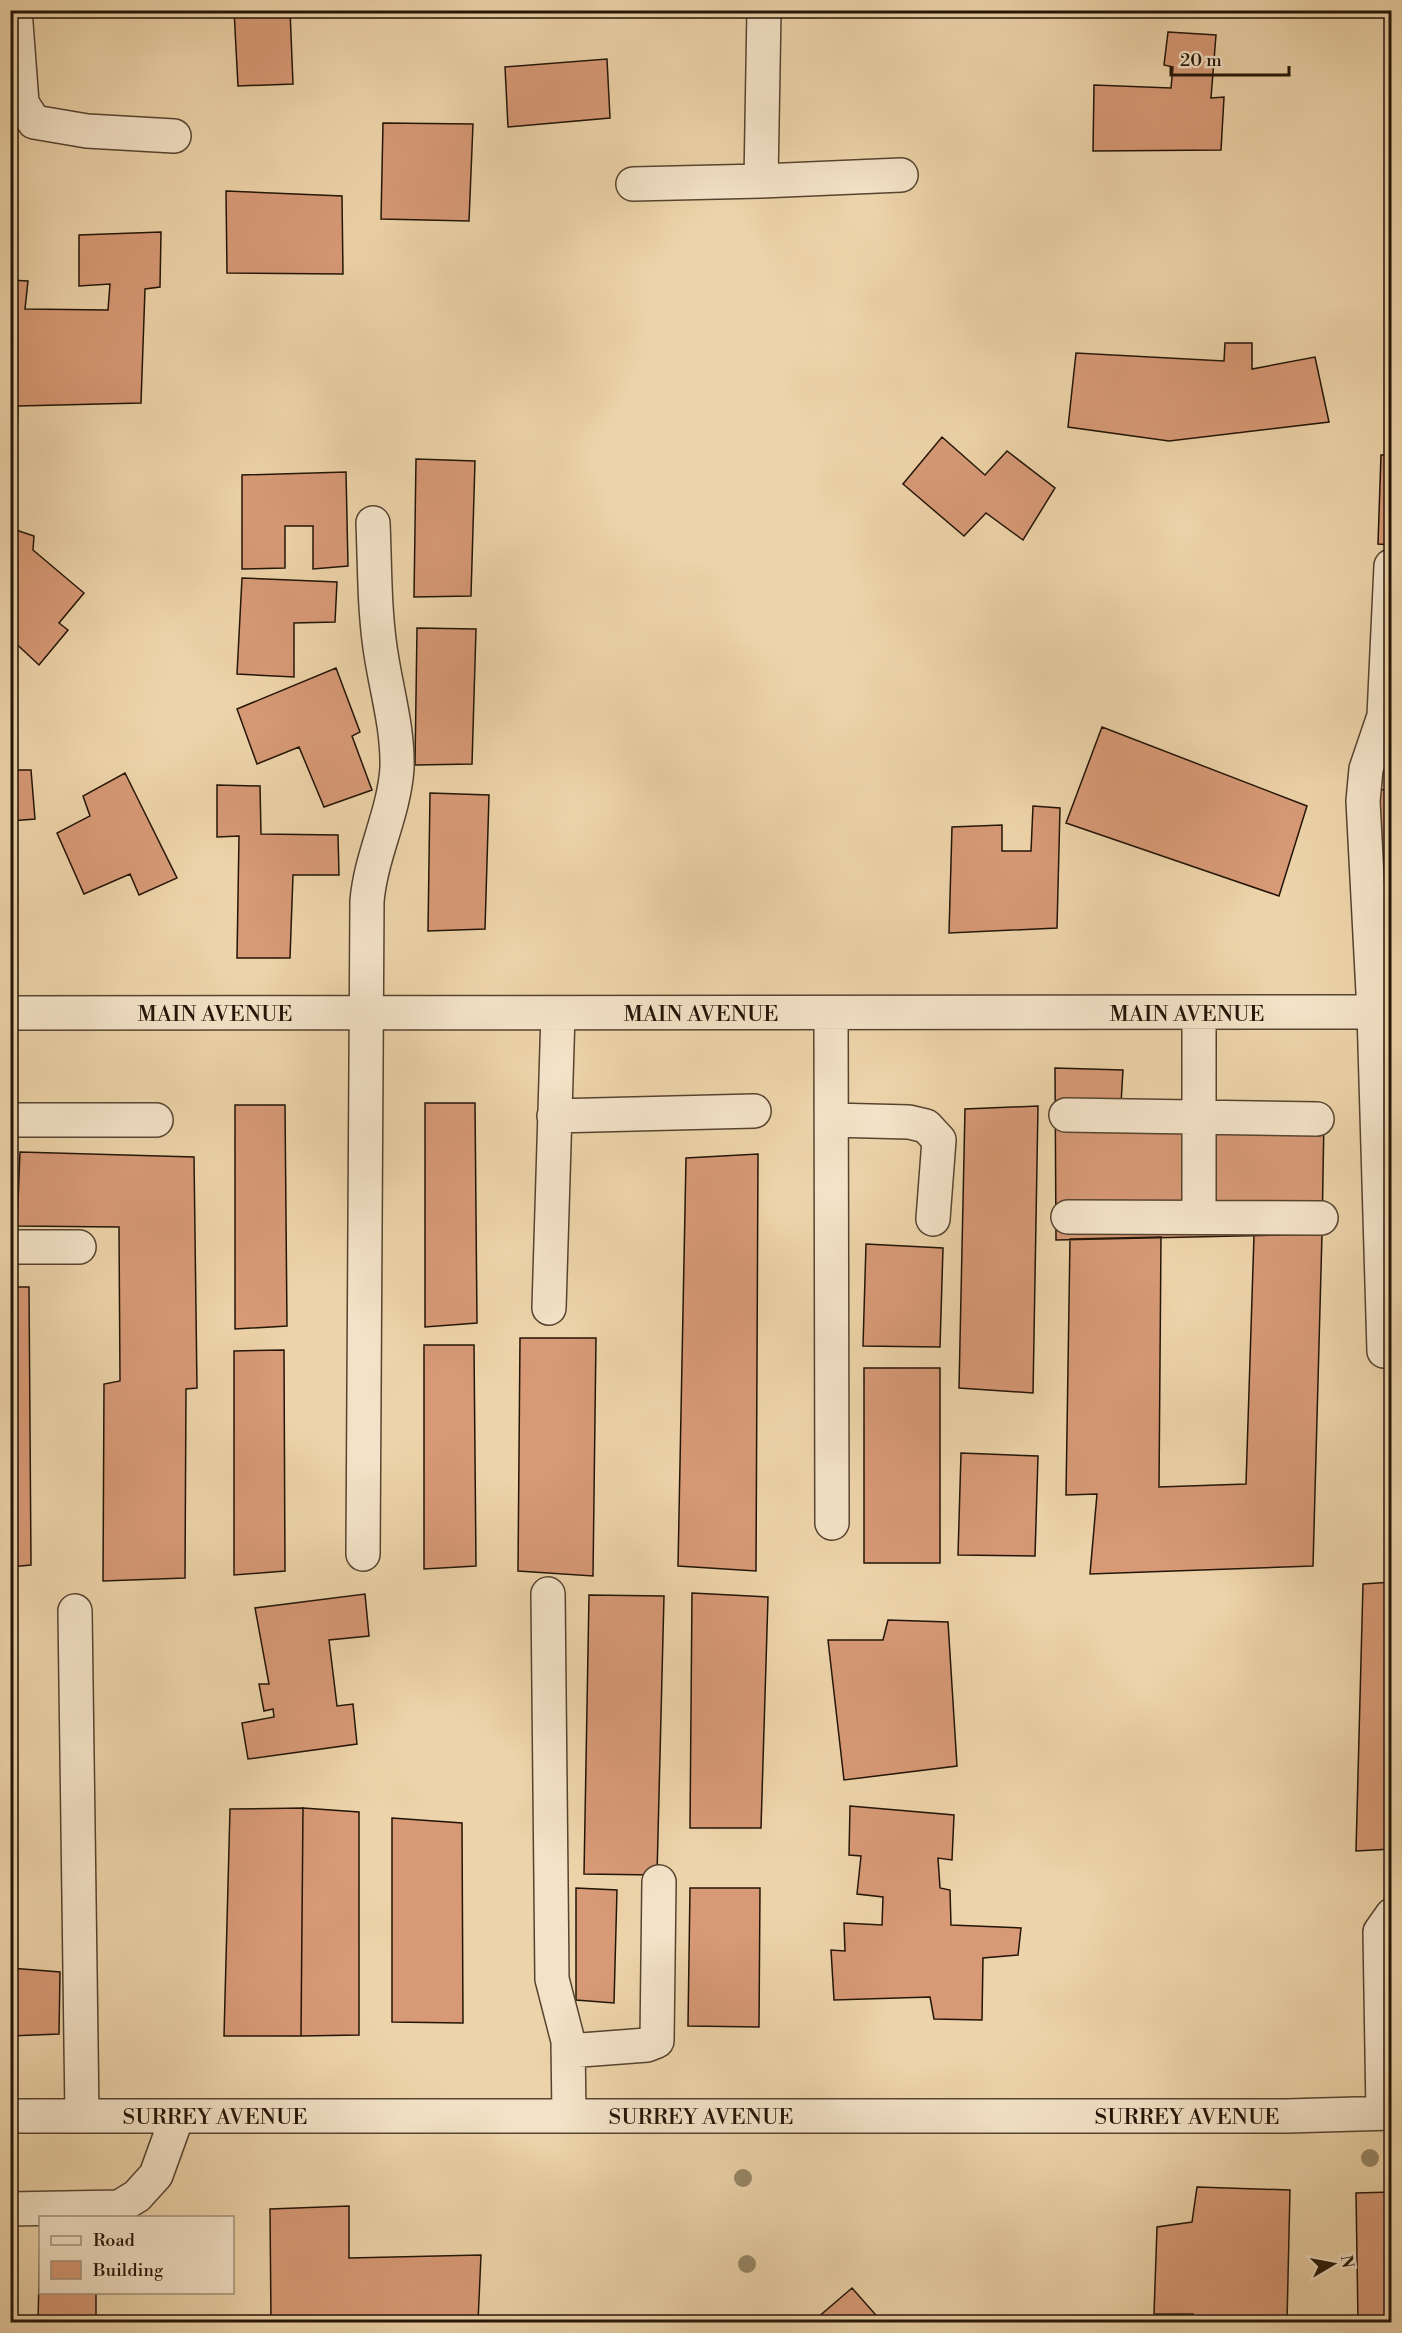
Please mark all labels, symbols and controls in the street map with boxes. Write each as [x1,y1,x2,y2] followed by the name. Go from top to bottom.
[1171,39,1290,77] scale bar
[1180,49,1222,72] text: 20 m
[137,1001,293,1028] street label: MAIN AVENUE
[623,1001,779,1028] street label: MAIN AVENUE
[1109,1001,1265,1028] street label: MAIN AVENUE
[123,2104,307,2131] street label: SURREY AVENUE
[609,2104,793,2131] street label: SURREY AVENUE
[1095,2104,1279,2131] street label: SURREY AVENUE
[39,2216,234,2294] legend
[93,2229,136,2252] text: Road
[1303,2234,1363,2294] north arrow
[1336,2254,1358,2270] text: N
[92,2259,164,2282] text: Building

